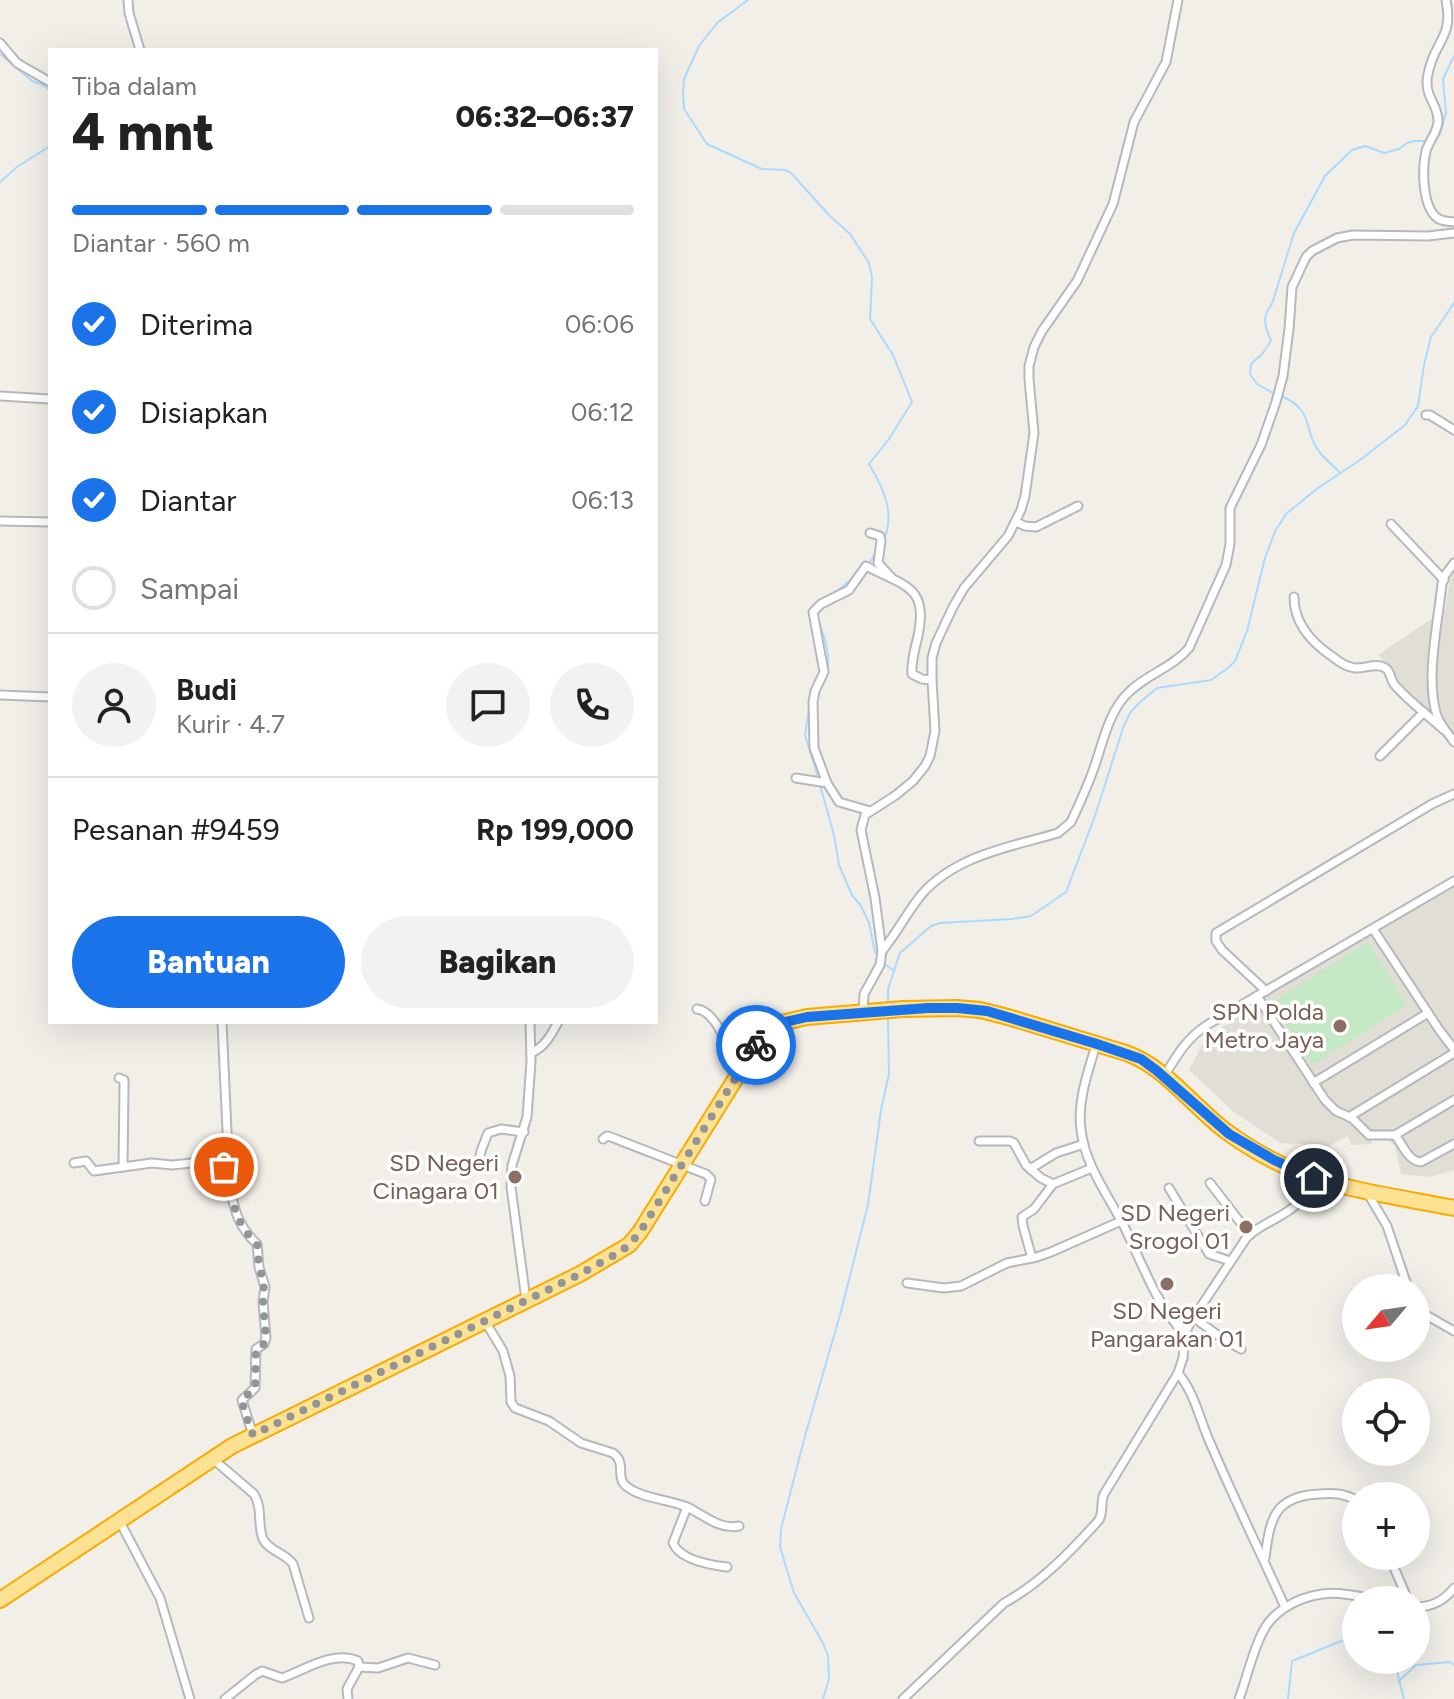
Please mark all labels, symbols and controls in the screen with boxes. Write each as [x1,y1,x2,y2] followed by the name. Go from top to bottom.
[72,70,197,102] text: Tiba dalam
[456,98,634,135] text: 06:32–06:37
[72,101,215,163] text: 4 mnt
[72,227,250,259] text: Diantar · 560 m
[72,302,116,346] icon: check
[140,306,253,343] text: Diterima
[565,308,634,340] text: 06:06
[72,390,116,434] icon: check
[140,394,268,431] text: Disiapkan
[571,396,634,428] text: 06:12
[72,478,116,522] icon: check
[140,482,236,519] text: Diantar
[571,484,634,516] text: 06:13
[140,570,239,607] text: Sampai
[72,663,156,747] button: person
[446,663,530,747] button: chat
[550,663,634,747] button: phone
[176,671,237,708] text: Budi
[176,708,285,740] text: Kurir · 4.7
[72,811,280,848] text: Pesanan #9459
[476,811,634,848] text: Rp 199,000
[72,916,345,1008] button: Bantuan
[361,916,634,1008] button: Bagikan
[1205,997,1324,1054] place label: SPN Polda Metro Jaya
[716,1005,796,1085] courier
[1331,1017,1349,1035] marker: SPN Polda Metro Jaya
[734,1023,778,1067] icon: bike
[190,1133,258,1201] pin
[1280,1144,1348,1212] pin
[202,1145,246,1189] icon: bag
[373,1148,499,1205] place label: SD Negeri Cinagara 01
[1292,1156,1336,1200] icon: home
[506,1168,524,1186] marker: SD Negeri Cinagara 01
[1120,1198,1230,1255] place label: SD Negeri Srogol 01
[1237,1218,1255,1236] marker: SD Negeri Srogol 01
[1342,1274,1430,1362] north arrow
[1342,1274,1430,1674] map controls
[1158,1275,1176,1293] marker: SD Negeri Pangarakan 01
[1090,1296,1244,1353] place label: SD Negeri Pangarakan 01
[1342,1378,1430,1466] button: locate
[1342,1482,1430,1570] button: +
[1342,1586,1430,1674] button: −

